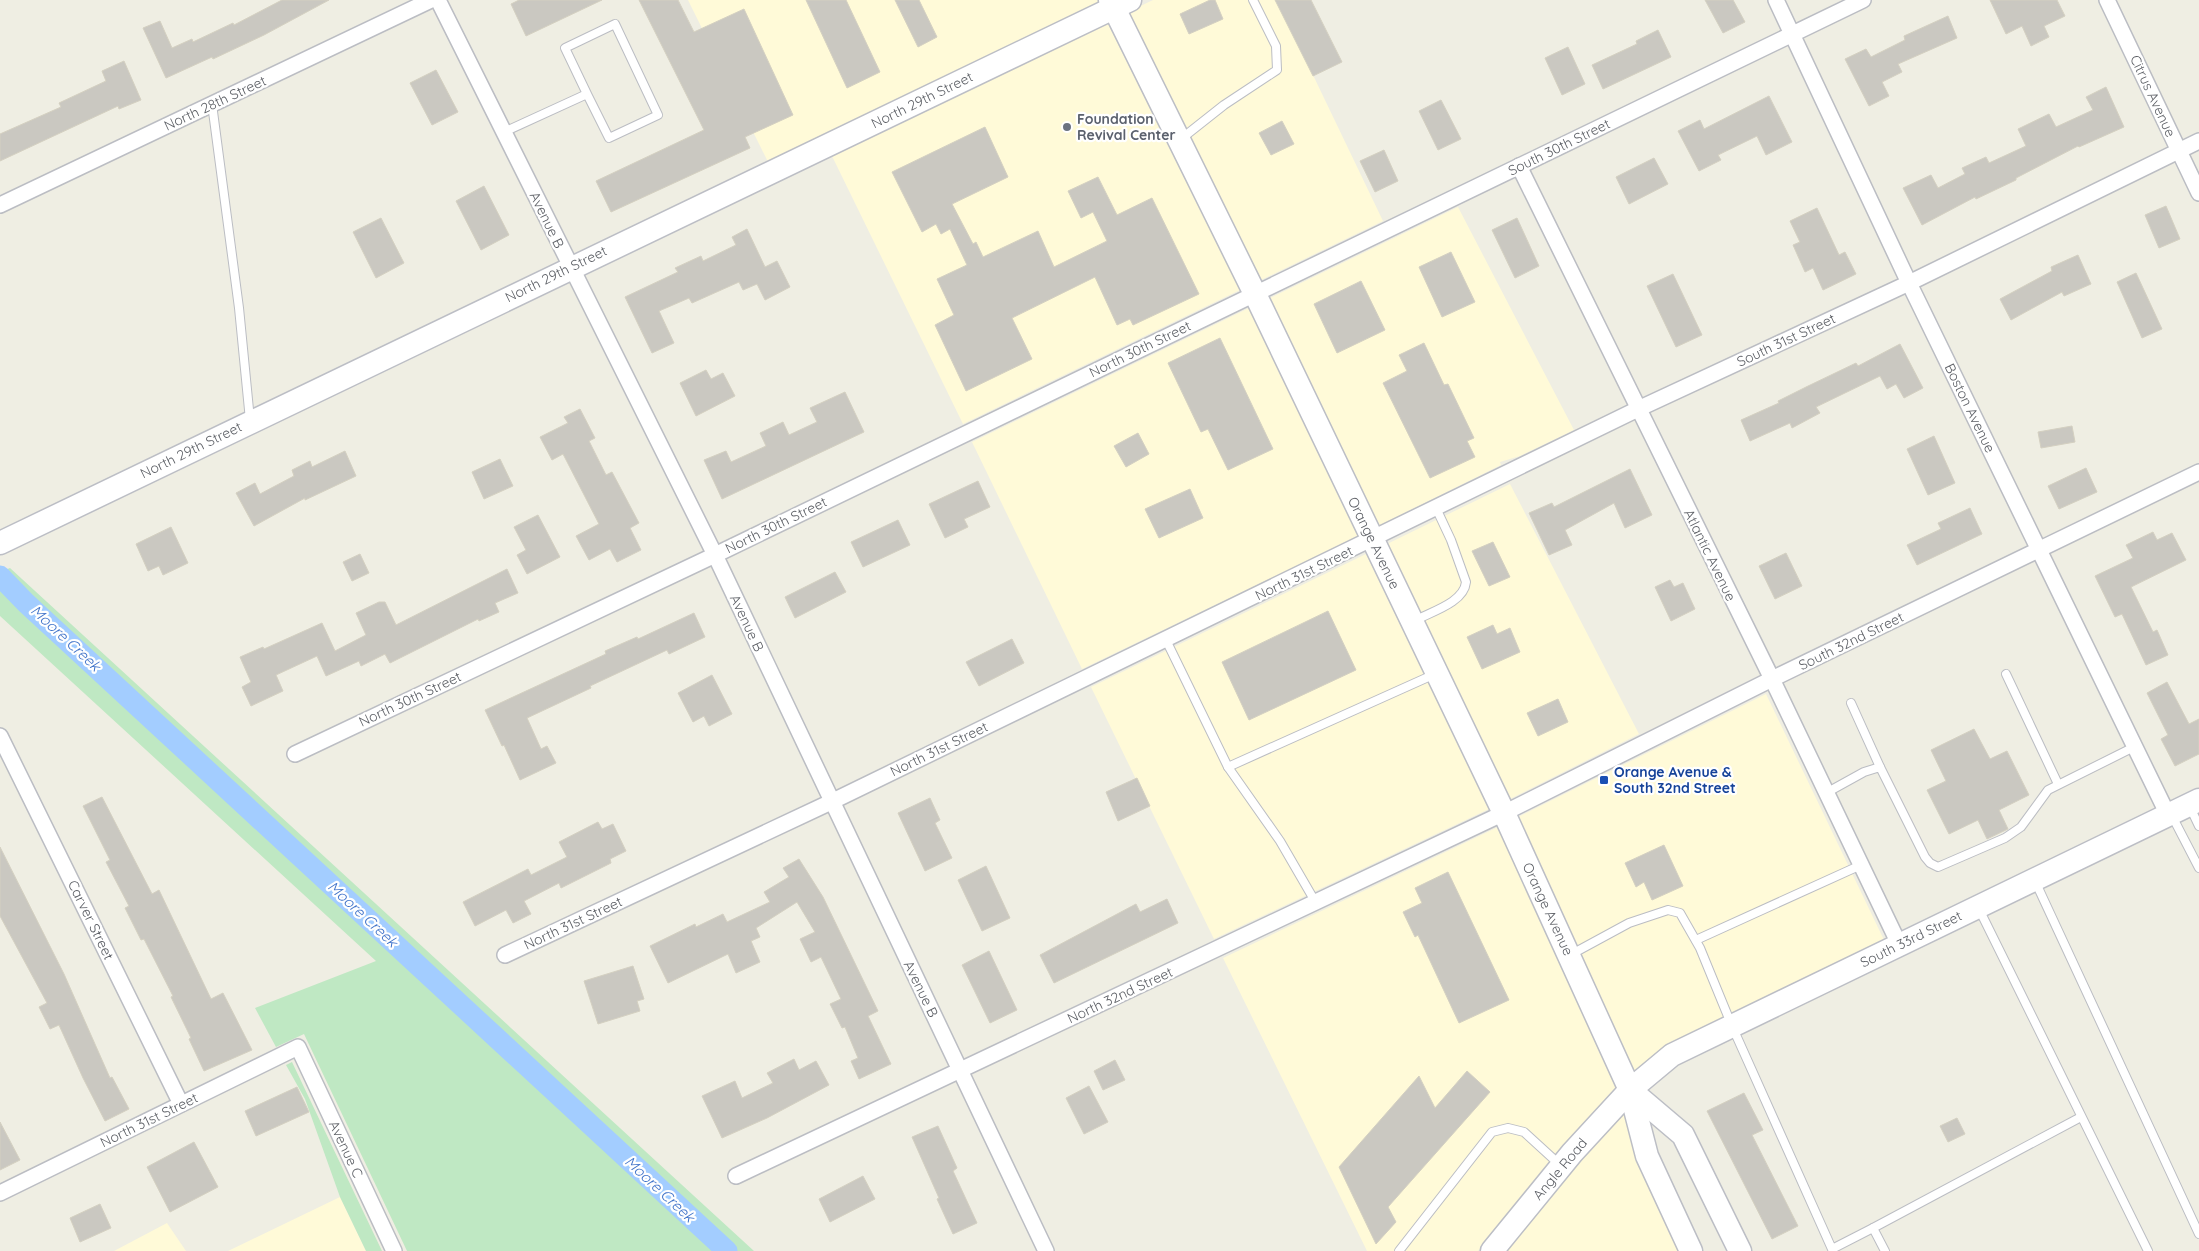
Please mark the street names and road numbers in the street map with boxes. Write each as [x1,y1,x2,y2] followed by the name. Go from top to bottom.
[2126,52,2180,140] street label: Citrus Avenue
[868,67,976,132] street label: North 29th Street
[161,71,269,135] street label: North 28th Street
[1505,114,1613,179] street label: South 30th Street
[526,189,568,251] street label: Avenue B
[502,241,610,306] street label: North 29th Street
[1734,309,1838,371] street label: South 31st Street
[1086,316,1194,381] street label: North 30th Street
[1941,360,1999,456] street label: Boston Avenue
[137,417,245,482] street label: North 29th Street
[722,492,830,557] street label: North 30th Street
[1344,494,1404,592] street label: Orange Avenue
[1680,506,1740,604] street label: Atlantic Avenue
[1252,541,1356,604] street label: North 31st Street
[726,592,768,654] street label: Avenue B
[1796,608,1907,674] street label: South 32nd Street
[356,667,464,731] street label: North 30th Street
[887,717,991,780] street label: North 31st Street
[1519,860,1577,958] street label: Orange Avenue
[64,877,118,963] street label: Carver Street
[521,892,625,954] street label: North 31st Street
[1857,906,1965,971] street label: South 33rd Street
[900,958,942,1020] street label: Avenue B
[1064,963,1176,1027] street label: North 32nd Street
[97,1088,201,1151] street label: North 31st Street
[325,1118,367,1180] street label: Avenue C
[1529,1134,1591,1204] street label: Angle Road

